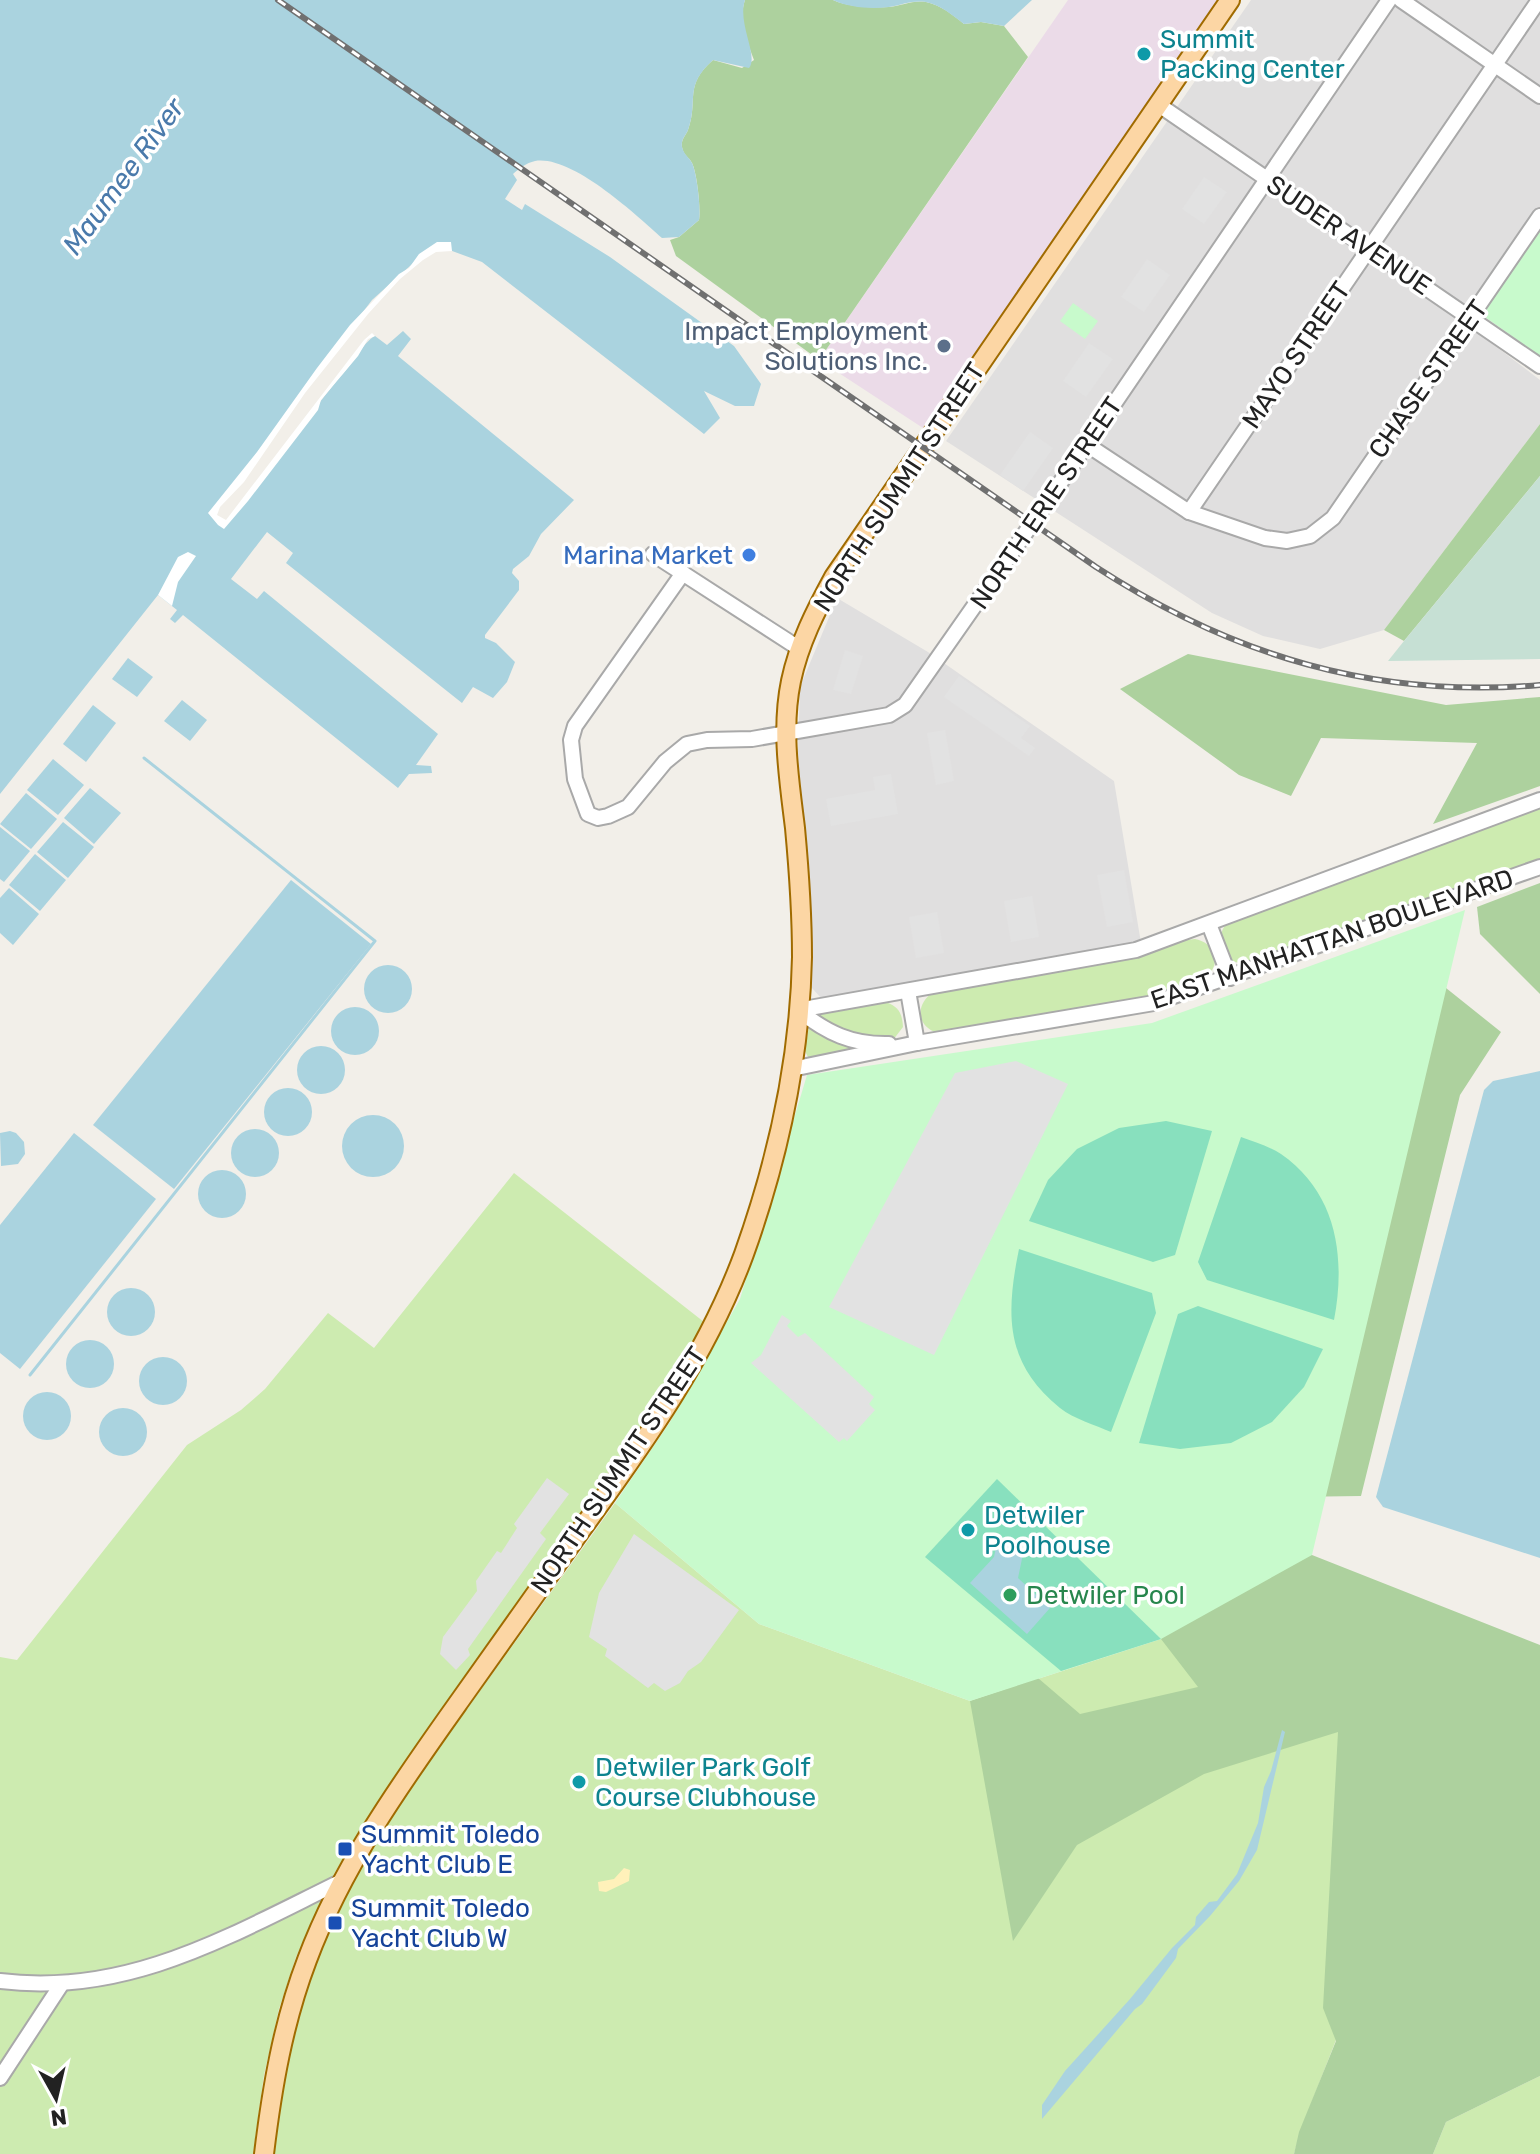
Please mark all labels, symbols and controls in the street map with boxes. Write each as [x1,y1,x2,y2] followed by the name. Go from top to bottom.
[1160,24,1345,85] place label: Summit Packing Center
[1135,45,1153,63] marker: Summit Packing Center
[56,91,192,261] water label: Maumee River
[1261,169,1437,302] street label: SUDER AVENUE
[1236,276,1357,435] street label: MAYO STREET
[1362,294,1494,464] street label: CHASE STREET
[684,316,928,377] place label: Impact Employment Solutions Inc.
[935,337,953,355] marker: Impact Employment Solutions Inc.
[807,357,992,618] street label: NORTH SUMMIT STREET
[964,391,1129,615] street label: NORTH ERIE STREET
[563,540,733,571] place label: Marina Market
[740,546,758,564] marker: Marina Market
[1147,863,1518,1016] street label: EAST MANHATTAN BOULEVARD
[524,1341,713,1599] street label: NORTH SUMMIT STREET
[984,1500,1111,1561] place label: Detwiler Poolhouse
[959,1521,977,1539] marker: Detwiler Poolhouse
[1026,1580,1185,1611] place label: Detwiler Pool
[1001,1586,1019,1604] marker: Detwiler Pool
[595,1752,816,1813] place label: Detwiler Park Golf Course Clubhouse
[570,1773,588,1791] marker: Detwiler Park Golf Course Clubhouse
[361,1819,540,1880] place label: Summit Toledo Yacht Club E
[336,1840,354,1858] marker: Summit Toledo Yacht Club E
[351,1893,530,1954] place label: Summit Toledo Yacht Club W
[326,1914,344,1932] marker: Summit Toledo Yacht Club W
[16,2058,96,2138] north arrow
[49,2103,68,2132] text: N

